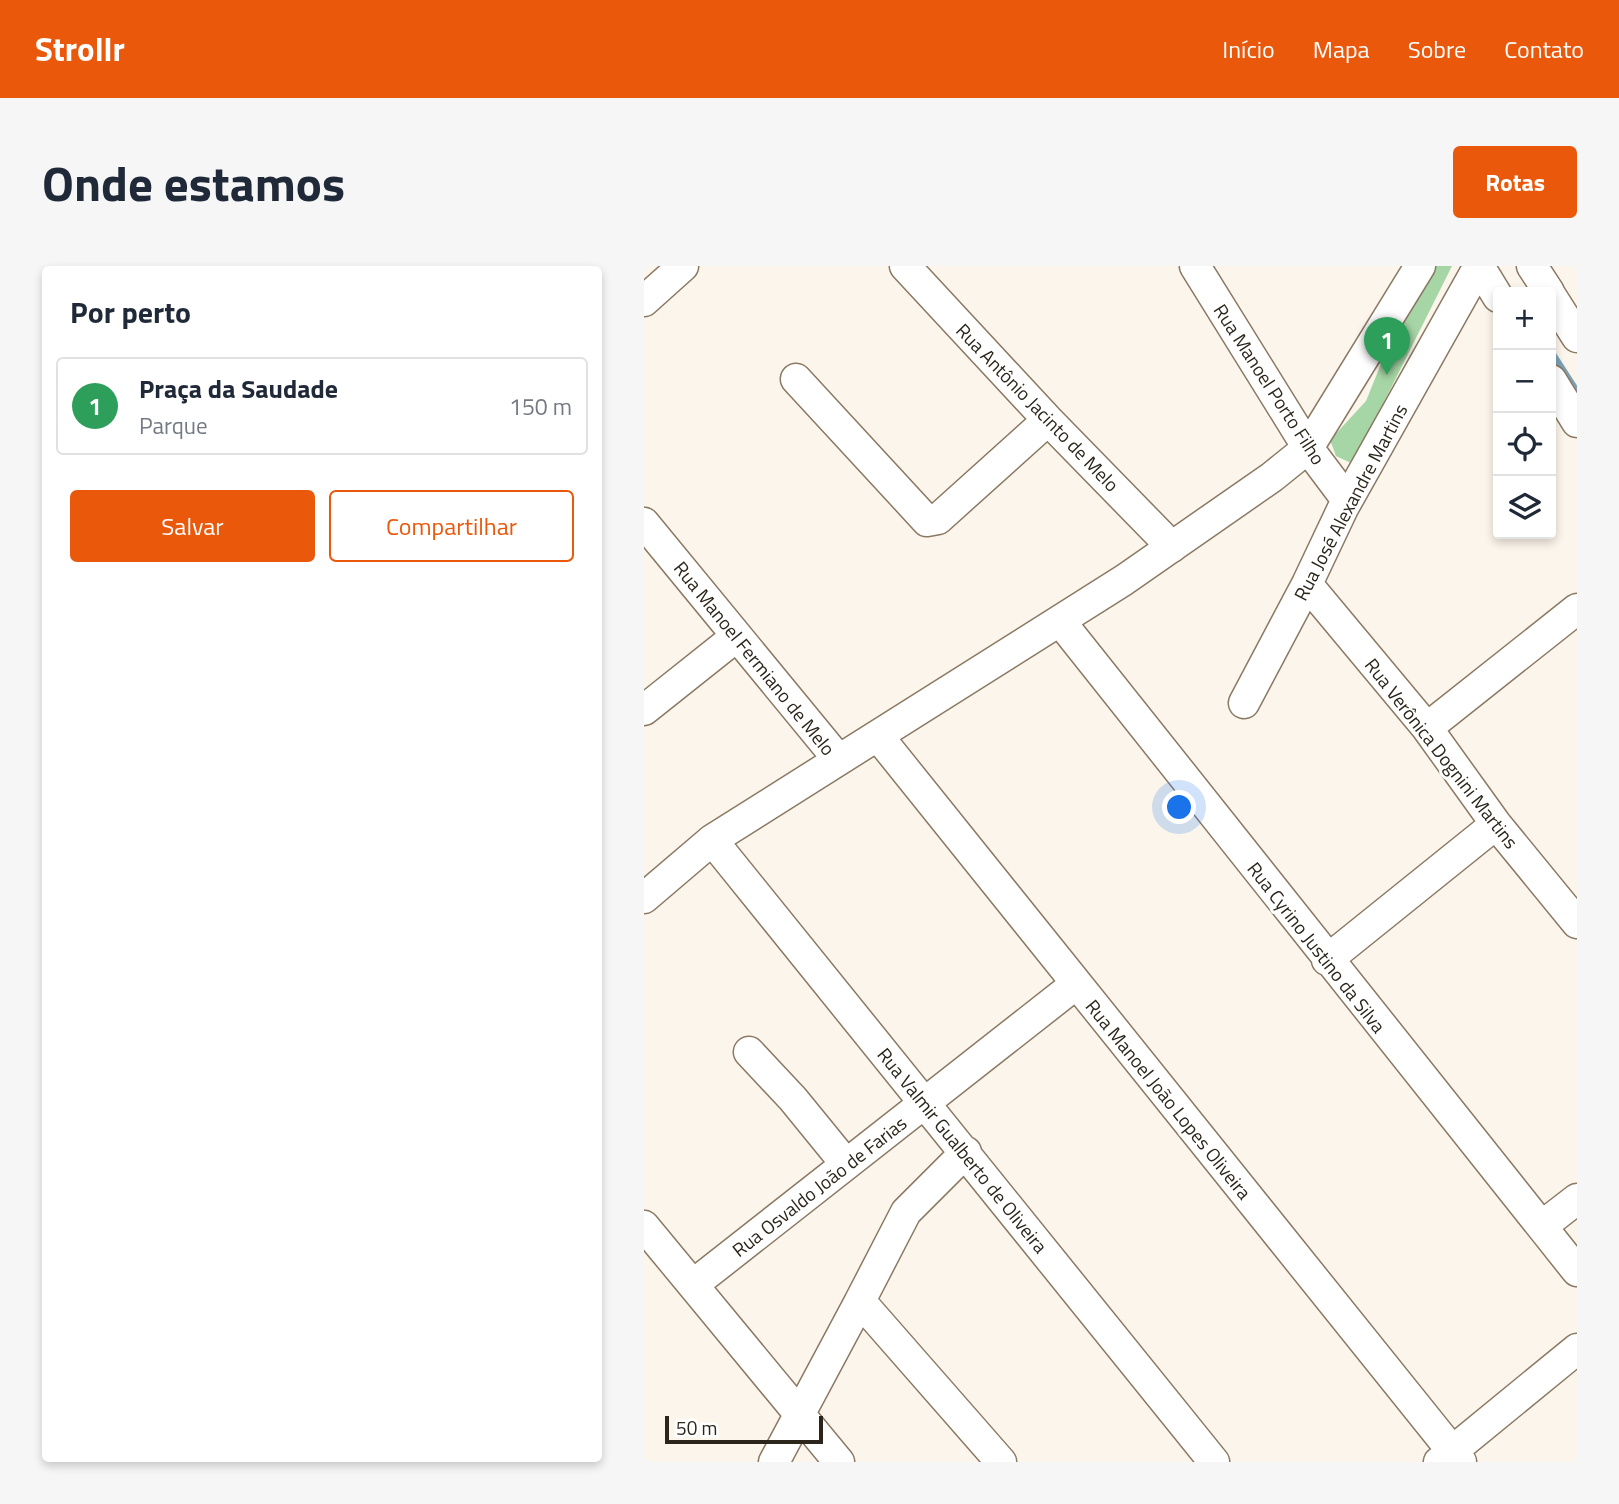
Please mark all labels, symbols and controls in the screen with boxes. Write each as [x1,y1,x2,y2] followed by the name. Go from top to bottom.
[35,24,125,74] text: Strollr
[1222,31,1275,67] text: Início
[1313,31,1370,67] text: Mapa
[1408,31,1466,67] text: Sobre
[1504,31,1584,67] text: Contato
[42,145,345,220] text: Onde estamos
[1453,146,1577,218] button: Rotas
[1493,287,1556,539] map controls
[1493,287,1556,350] button: +
[70,289,191,335] text: Por perto
[1207,298,1333,470] street label: Rua Manoel Porto Filho
[950,316,1126,498] street label: Rua Antônio Jacinto de Melo
[1364,317,1410,375] pin: 1
[1493,350,1556,413] button: −
[139,369,338,408] text: Praça da Saudade
[89,389,101,424] text: 1
[509,389,572,424] text: 150 m
[1286,398,1414,606] street label: Rua José Alexandre Martins
[139,408,208,443] text: Parque
[1493,413,1556,476] button: locate
[1493,476,1556,539] button: layers
[70,490,315,562] button: Salvar
[329,490,574,562] button: Compartilhar
[667,555,843,761] street label: Rua Manoel Fermiano de Melo
[1358,651,1526,855] street label: Rua Verônica Dognini Martins
[1162,790,1196,824] your location
[1241,855,1394,1039] street label: Rua Cyrino Justino da Silva
[1079,993,1259,1206] street label: Rua Manoel João Lopes Oliveira
[871,1041,1055,1259] street label: Rua Valmir Gualberto de Oliveira
[725,1108,913,1264] street label: Rua Osvaldo João de Farias
[665,1413,822,1445] scale bar
[676,1413,717,1442] text: 50 m

